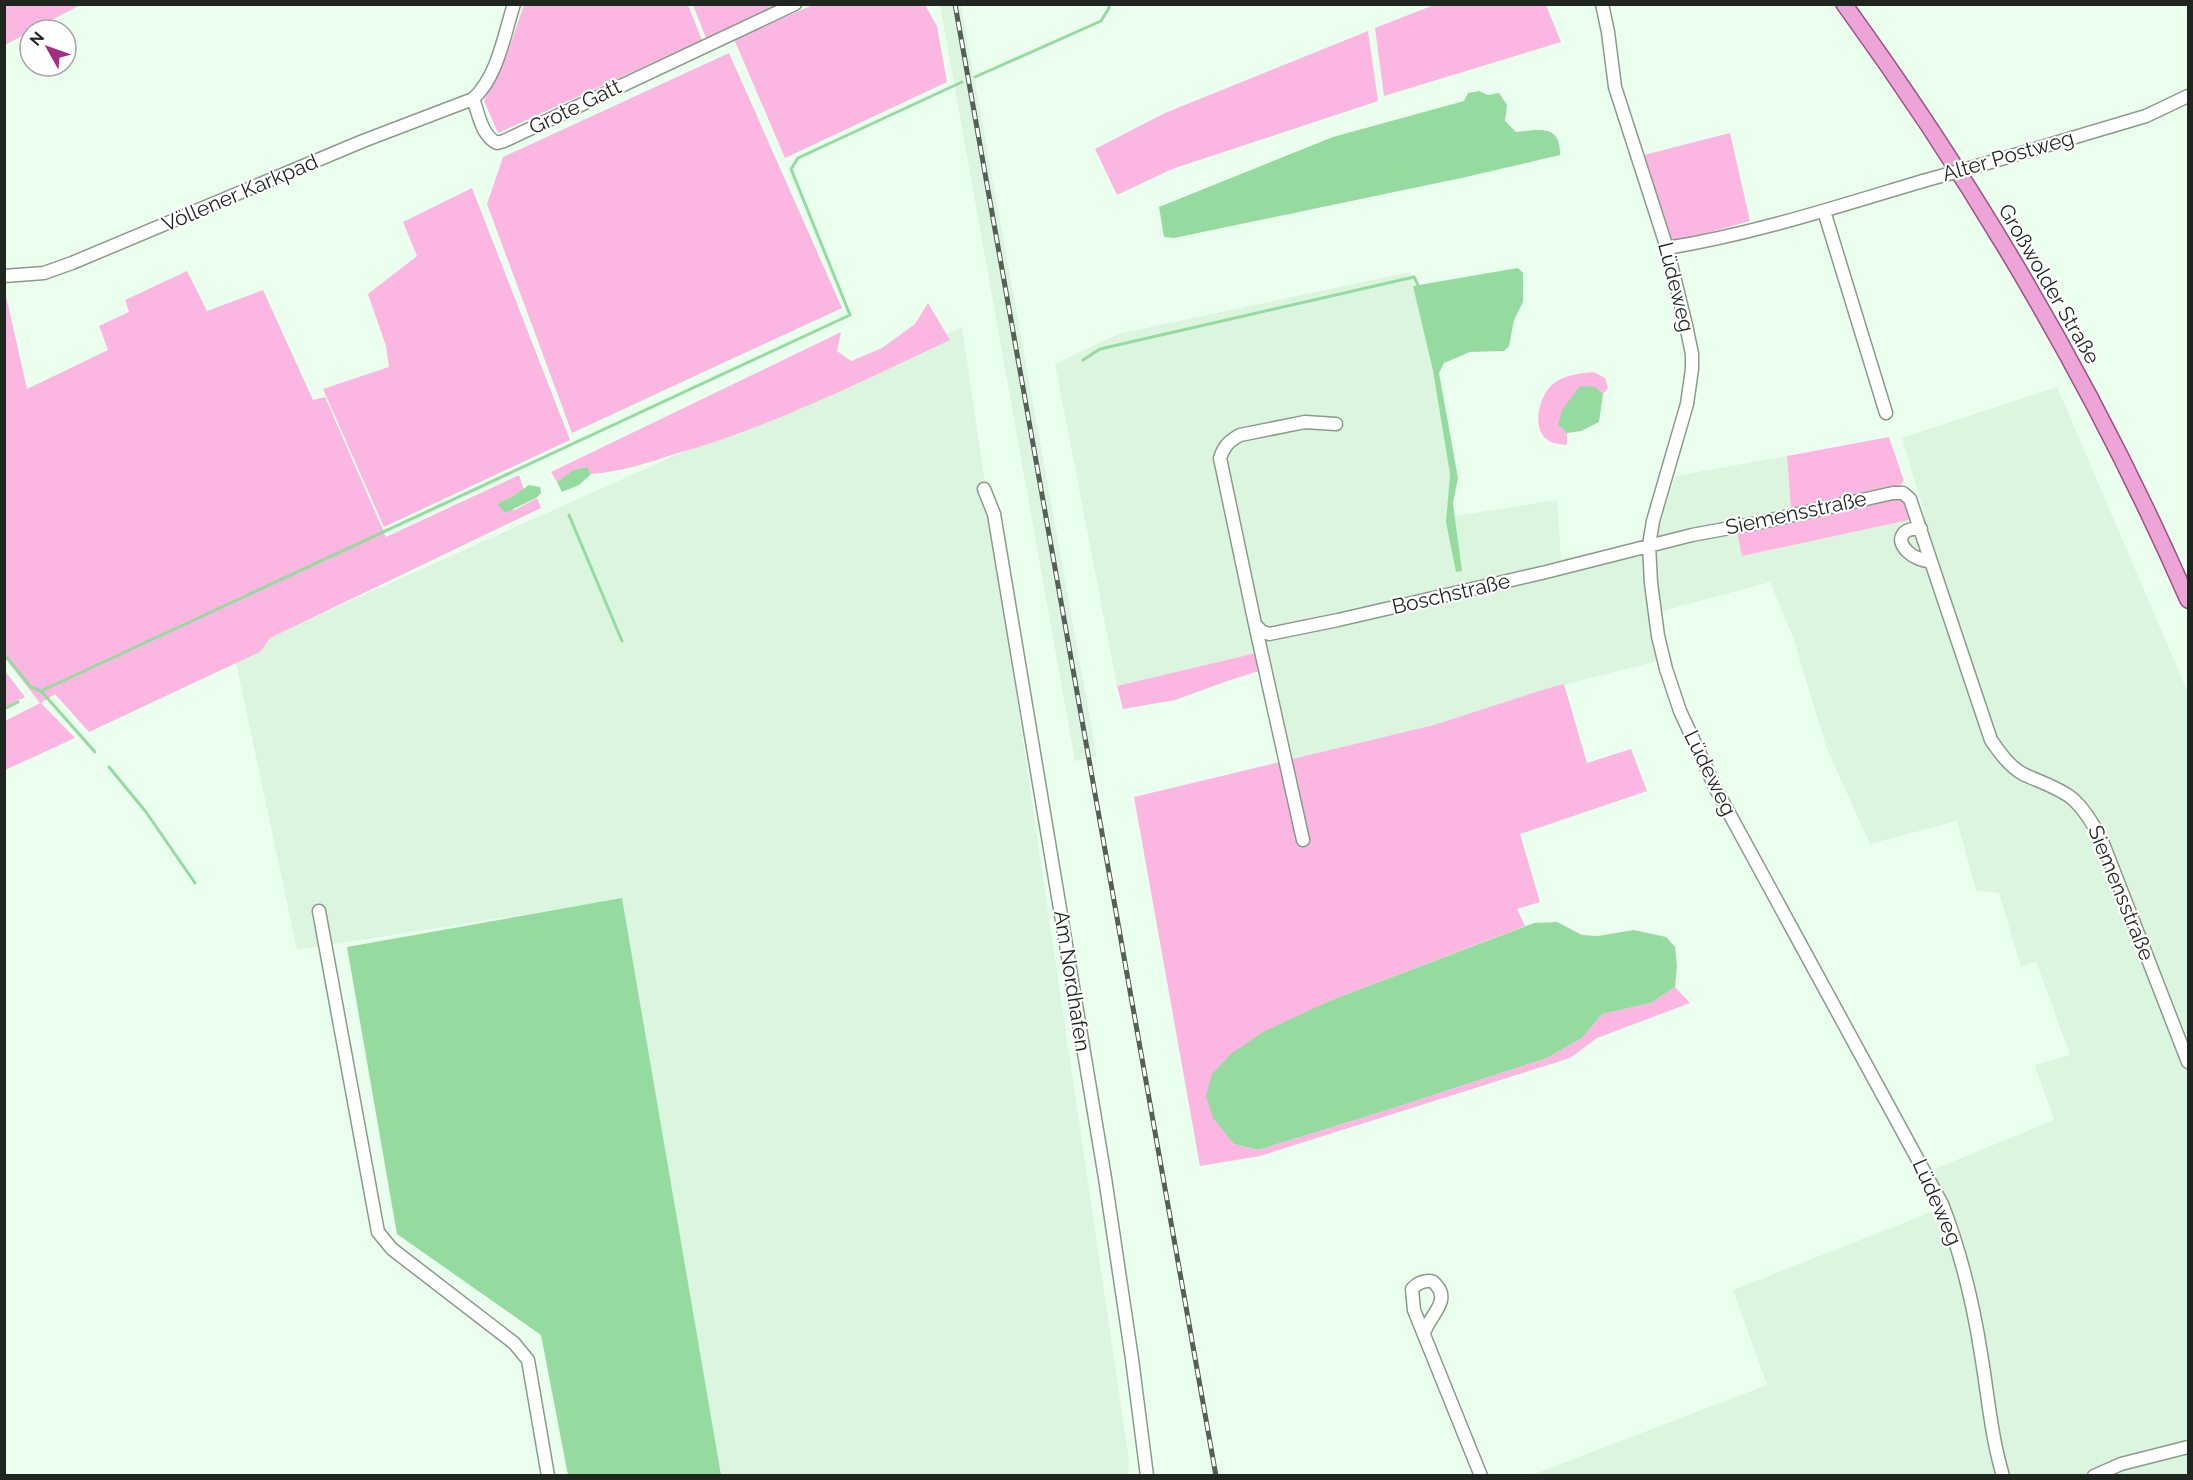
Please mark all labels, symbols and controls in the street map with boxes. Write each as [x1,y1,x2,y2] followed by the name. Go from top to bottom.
[18,18,78,78] north arrow
[26,28,48,49] text: N
[525,74,625,140] street label: Grote Gatt
[1939,125,2077,186] street label: Alter Postweg
[158,148,321,237] street label: Völlener Karkpad
[1993,199,2105,368] street label: Großwolder Straße
[1653,239,1700,334] street label: Lüdeweg
[1723,485,1869,540] street label: Siemensstraße
[1389,568,1512,619] street label: Boschstraße
[1679,726,1742,820] street label: Lüdeweg
[2083,822,2160,964] street label: Siemensstraße
[1049,909,1096,1053] street label: Am Nordhafen
[1907,1155,1968,1249] street label: Lüdeweg

